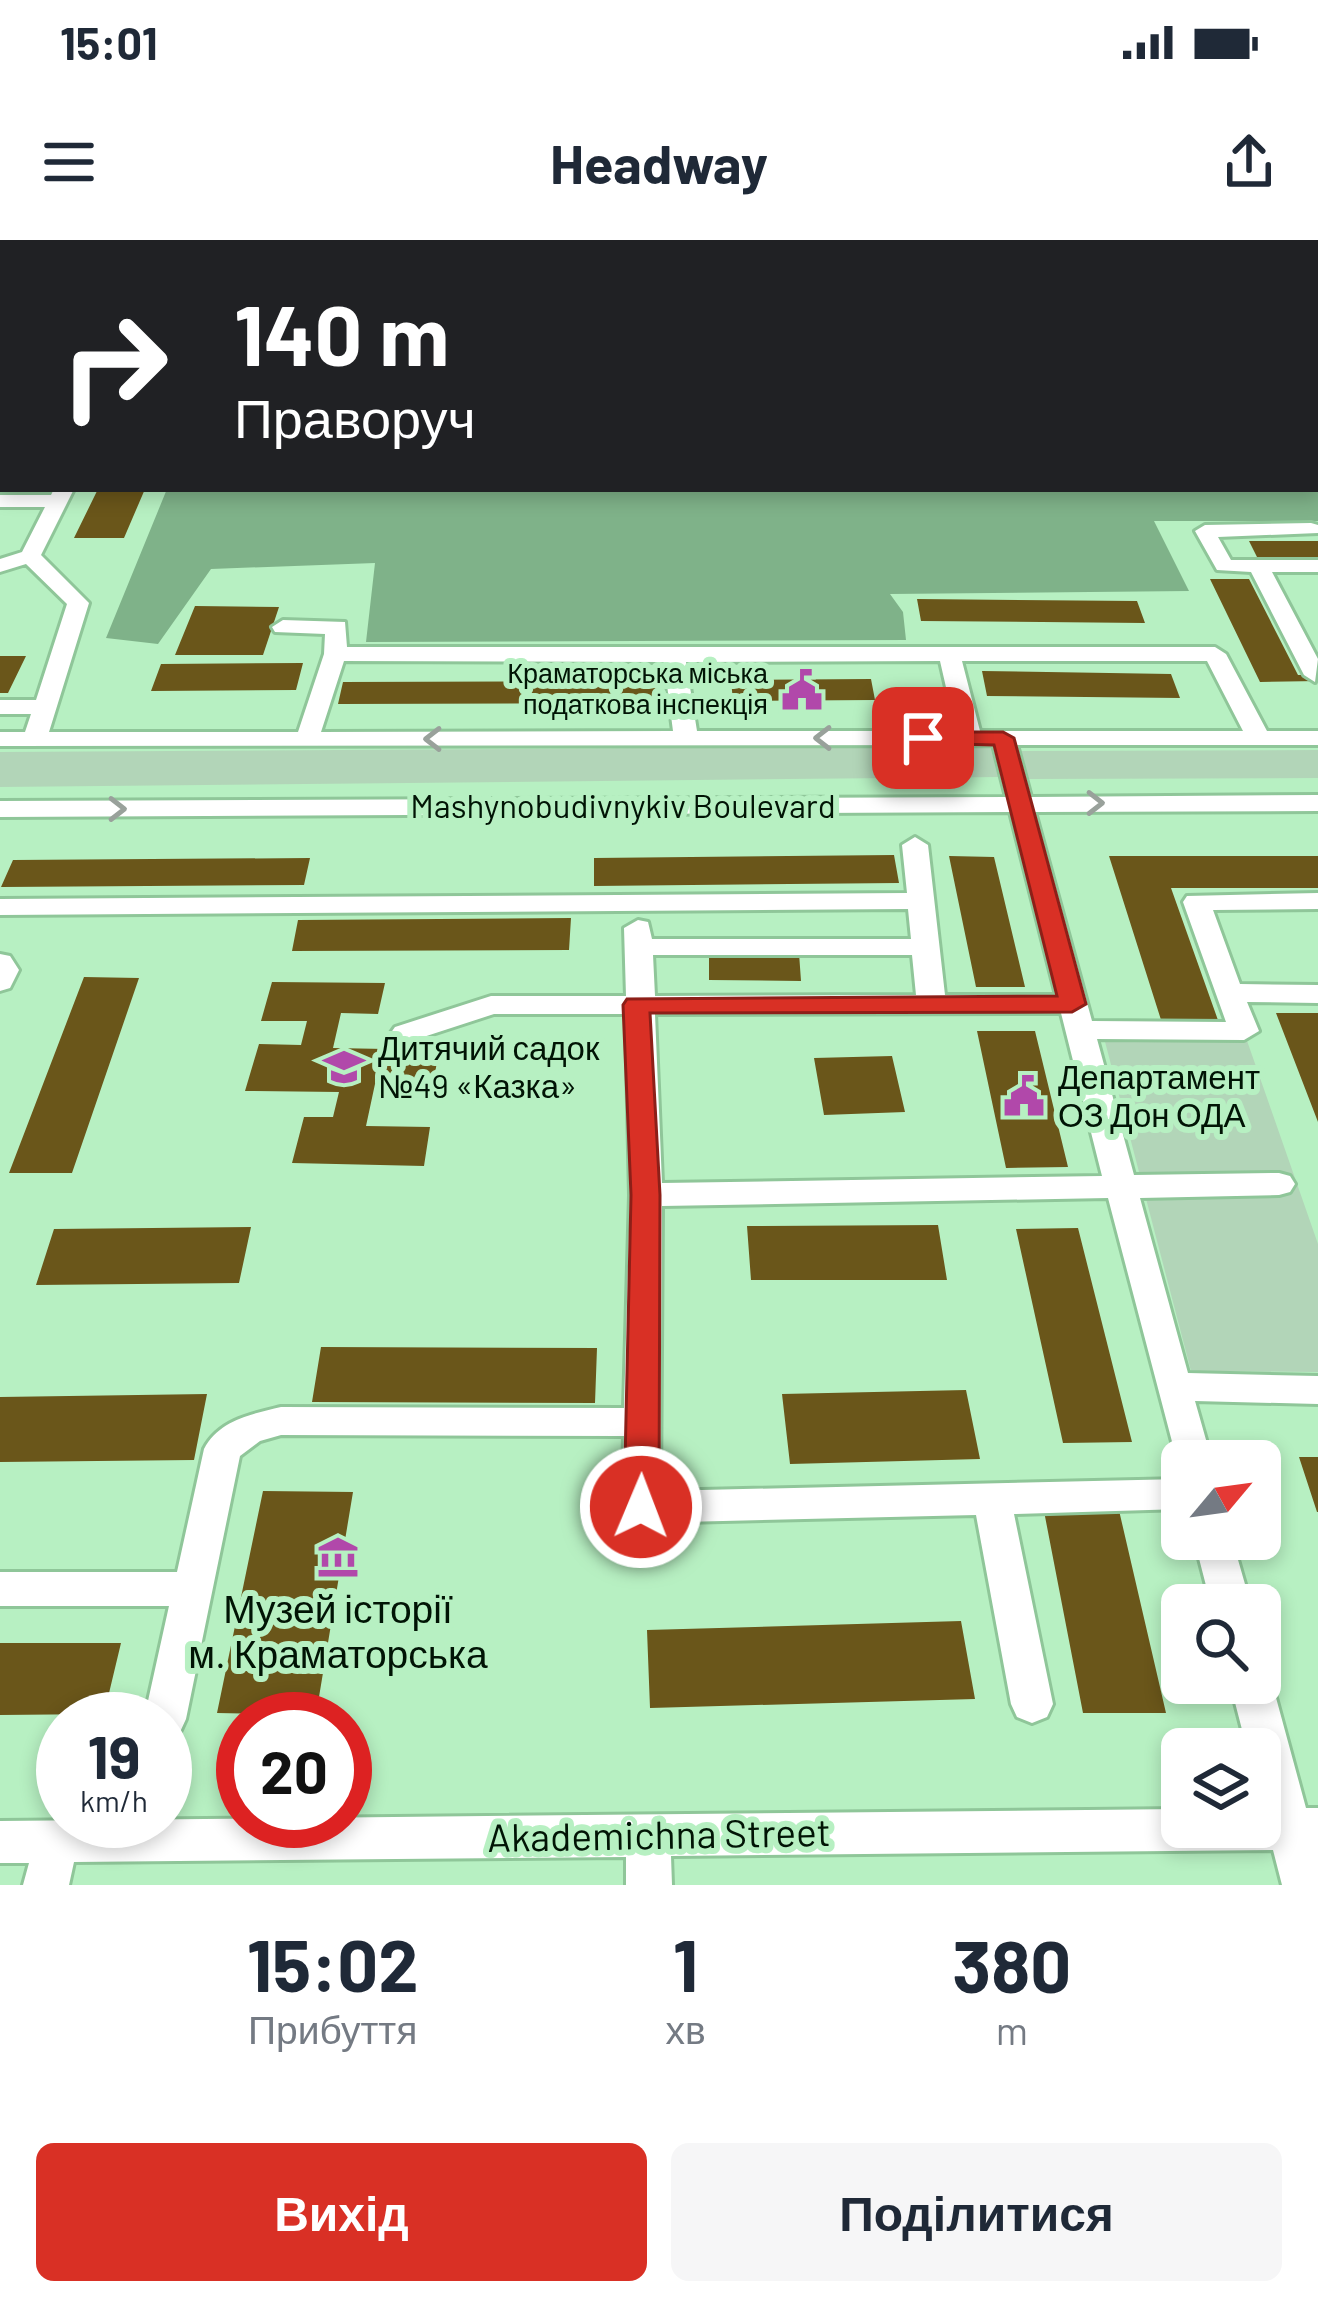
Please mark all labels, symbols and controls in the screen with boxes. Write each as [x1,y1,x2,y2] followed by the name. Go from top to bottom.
[60,15,158,69] text: 15:01
[36,129,102,195] icon: menu
[1216,129,1282,195] icon: share
[550,130,768,195] text: Headway
[234,282,449,383] text: 140 m
[36,288,192,444] icon: right
[234,384,476,449] text: Праворуч
[507,656,769,720] place label: Краматорська міська податкова інспекція
[779,667,825,713] public building icon: Краматорська міська податкова інспекція
[872,687,974,789] pin
[890,705,956,771] icon: arrive
[813,725,831,751] one-way arrow
[423,726,441,752] one-way arrow
[410,785,836,825] street label: Mashynobudivnykiv Boulevard
[1087,790,1105,816] one-way arrow
[108,796,127,822] one-way arrow
[378,1027,600,1105] place label: Дитячий садок №49 «Казка»
[321,1044,367,1090] school or university icon: Дитячий садок №49 «Казка»
[1058,1056,1260,1134] place label: Департамент ОЗ Дон ОДА
[1001,1073,1047,1119] public building icon: Департамент ОЗ Дон ОДА
[1161,1440,1281,1560] north arrow
[1161,1440,1281,1848] map controls
[578,1444,704,1570] position arrow
[315,1534,361,1580] museum icon: Музей історії м. Краматорська
[188,1584,488,1676] place label: Музей історії м. Краматорська
[1161,1584,1281,1704] button: search
[216,1692,372,1848] speed limit sign: 20
[87,1719,141,1791] text: 19
[1161,1728,1281,1848] button: layers
[80,1782,148,1818] text: km/h
[487,1807,831,1860] street label: Akademichna Street
[247,1920,419,2006] text: 15:02
[673,1920,698,2006] text: 1
[952,1921,1071,2007] text: 380
[248,2005,417,2052] text: Прибуття
[665,2005,706,2052] text: хв
[996,2006,1028,2053] text: m
[36,2143,647,2281] button: Вихід
[671,2143,1282,2281] button: Поділитися

